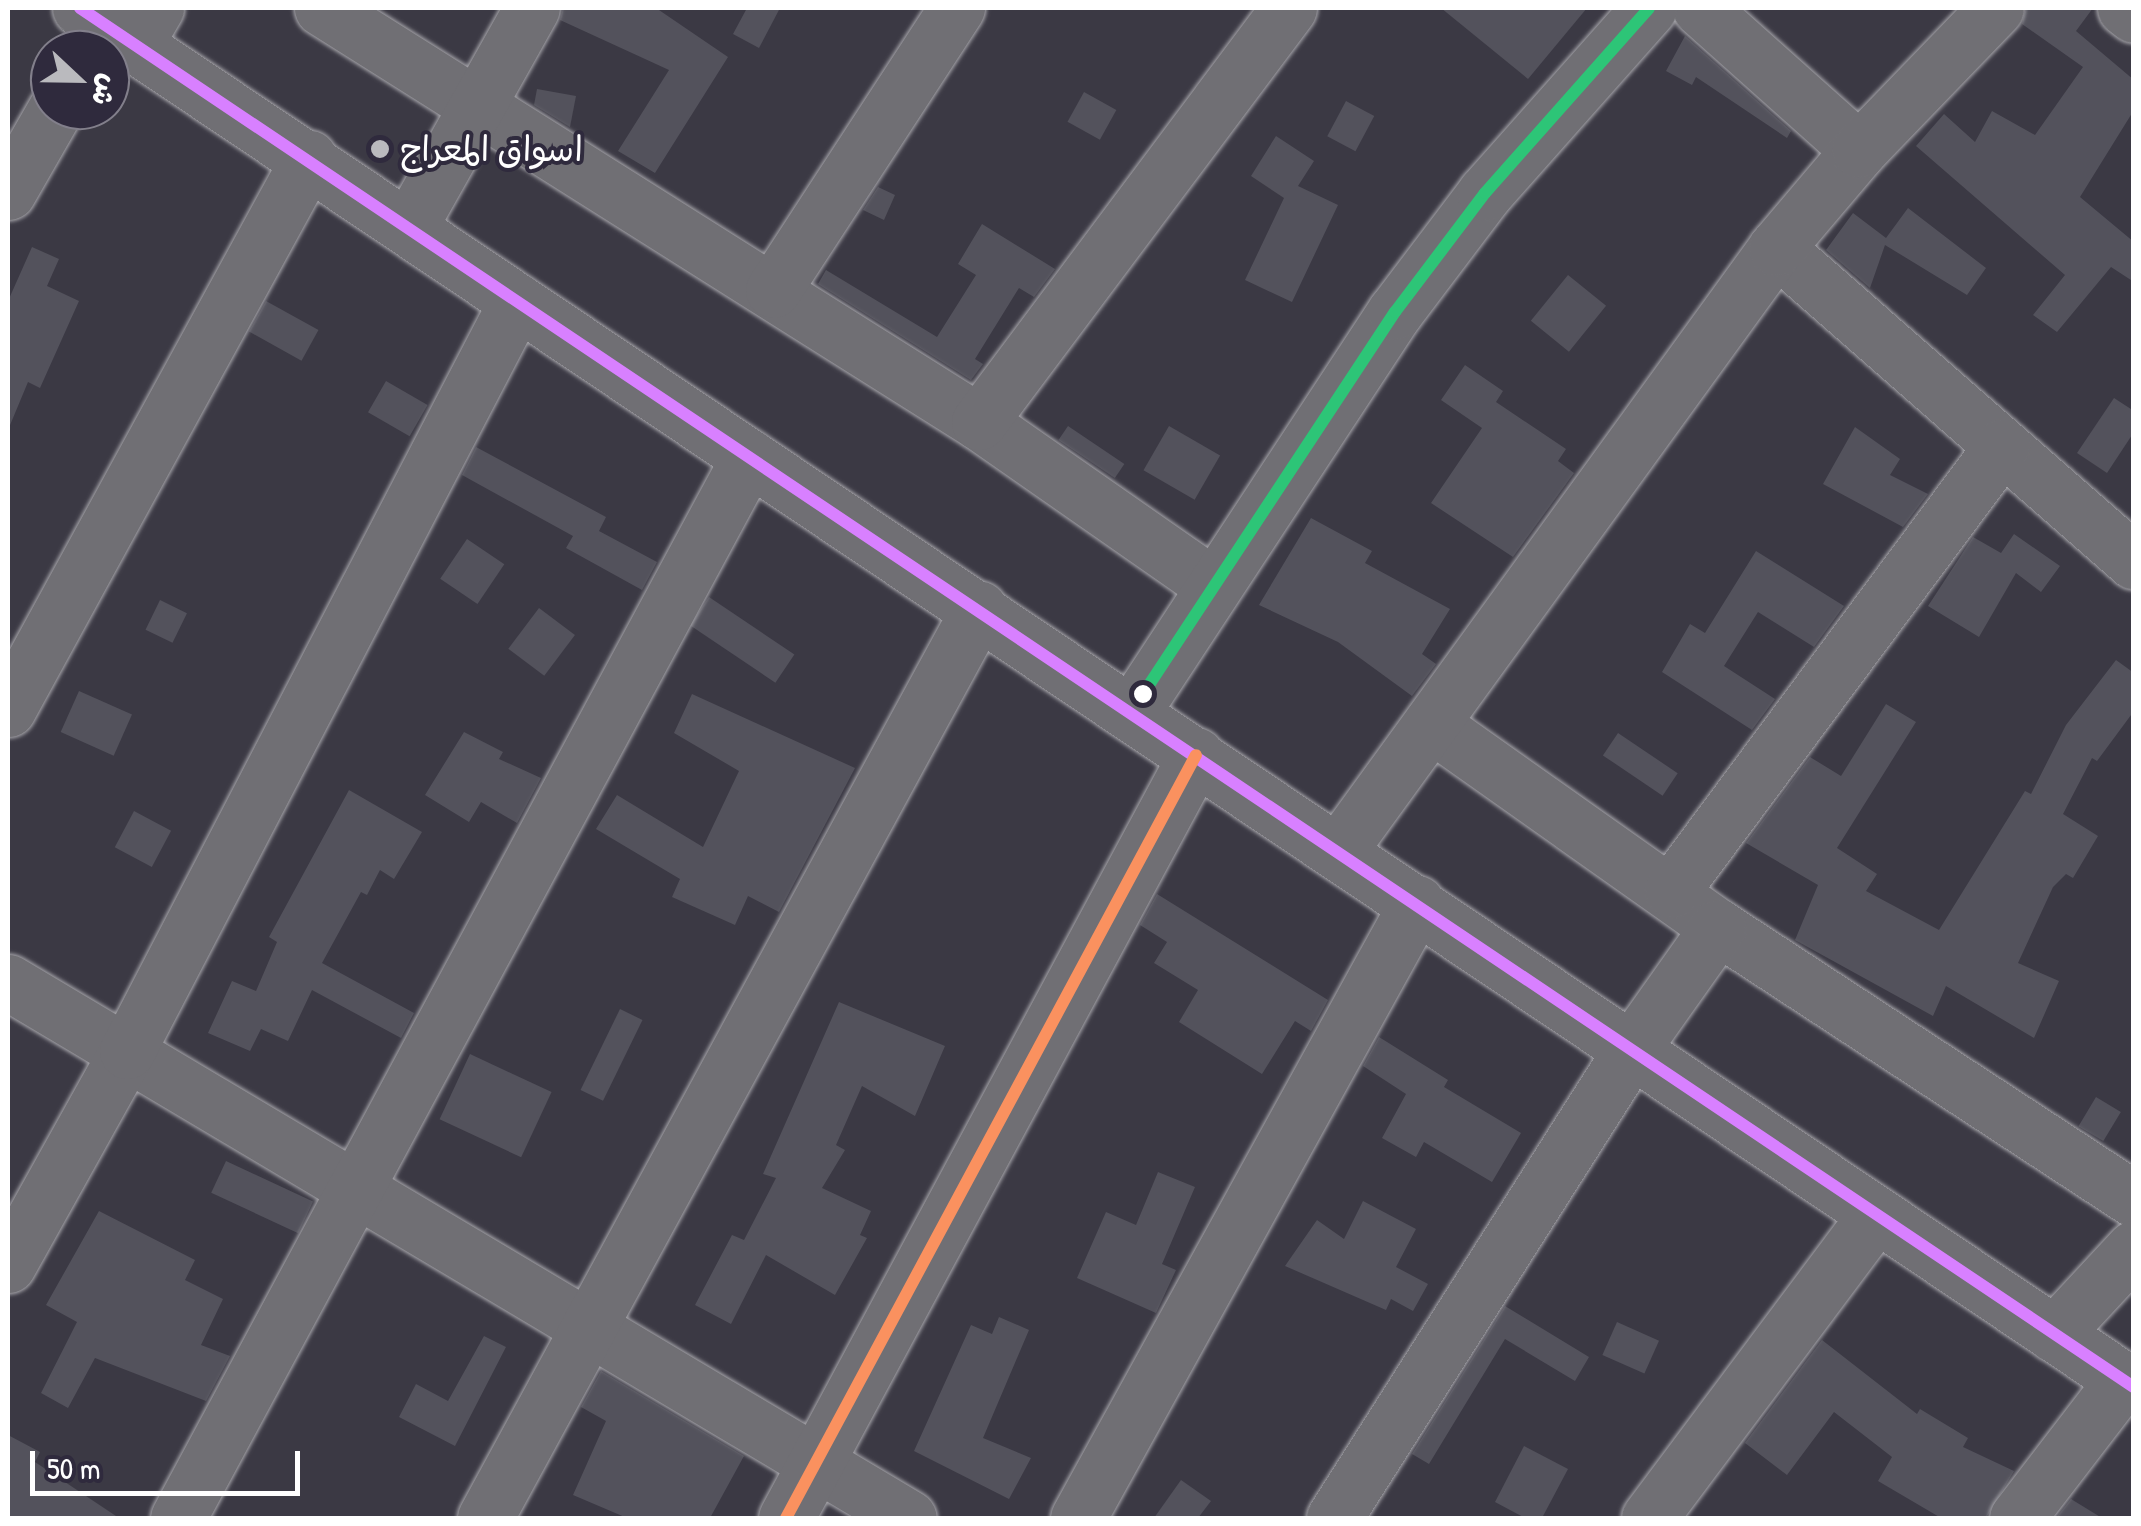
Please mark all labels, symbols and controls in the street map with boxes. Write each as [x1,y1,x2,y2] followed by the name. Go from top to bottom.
[30,30,130,130] north arrow
[83,69,129,112] text: ش
[400,128,583,170] place label: اسواق المعراج
[369,138,391,160] marker: اسواق المعراج
[1133,684,1153,704] unlabelled marker
[35,1431,305,1493] scale bar
[47,1448,100,1488] text: 50 m

